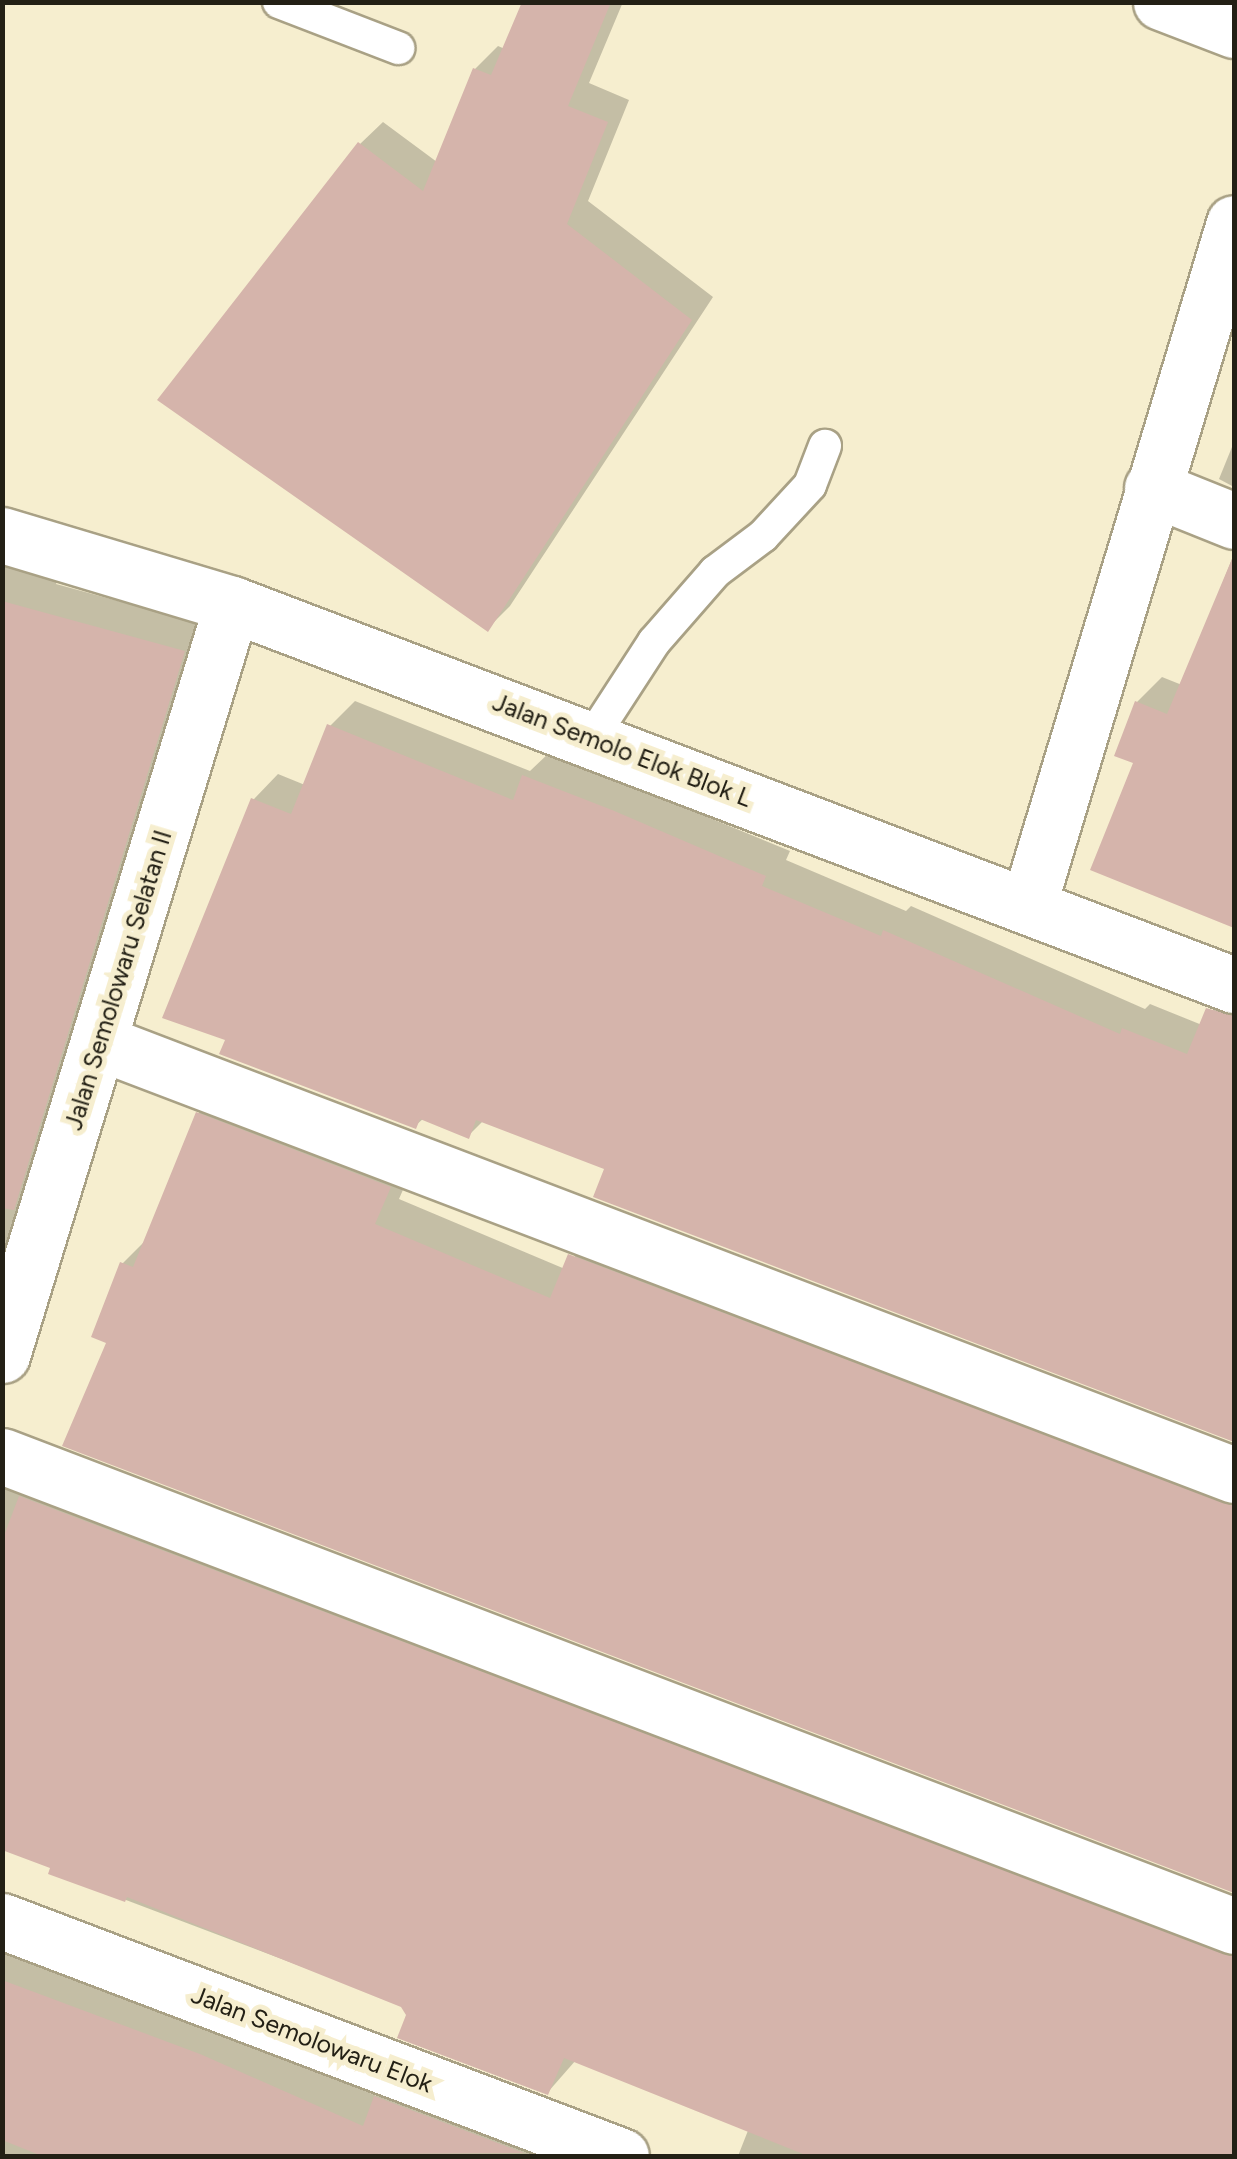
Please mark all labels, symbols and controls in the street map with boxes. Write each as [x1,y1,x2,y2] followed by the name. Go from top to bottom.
[488,687,756,813] street label: Jalan Semolo Elok Blok L
[58,826,178,1134] street label: Jalan Semolowaru Selatan II
[187,1979,437,2099] street label: Jalan Semolowaru Elok

